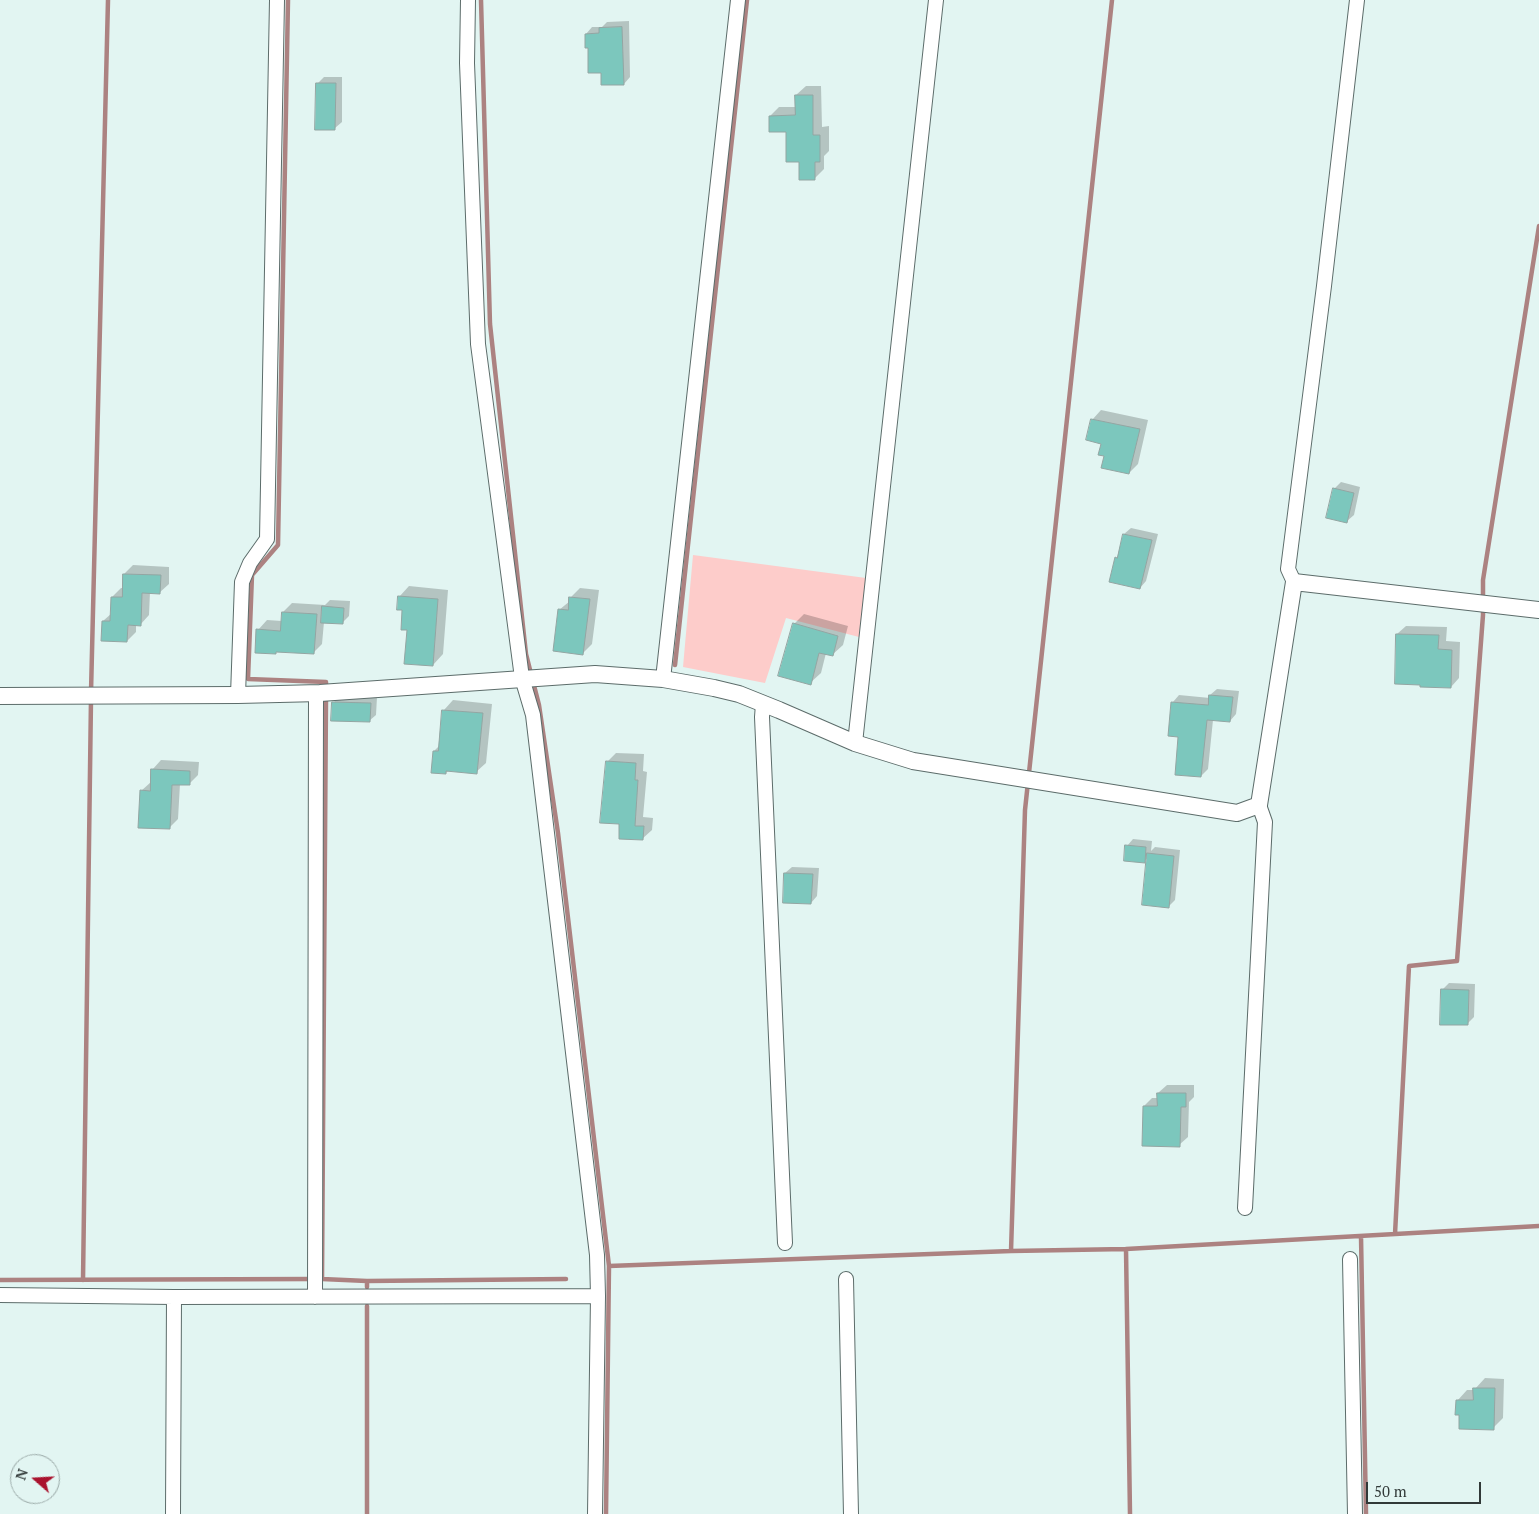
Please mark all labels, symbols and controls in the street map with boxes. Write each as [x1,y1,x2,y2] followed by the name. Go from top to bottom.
[10,1454,60,1504] north arrow
[11,1466,32,1482] text: N
[1369,1472,1484,1504] scale bar
[1374,1481,1407,1501] text: 50 m

